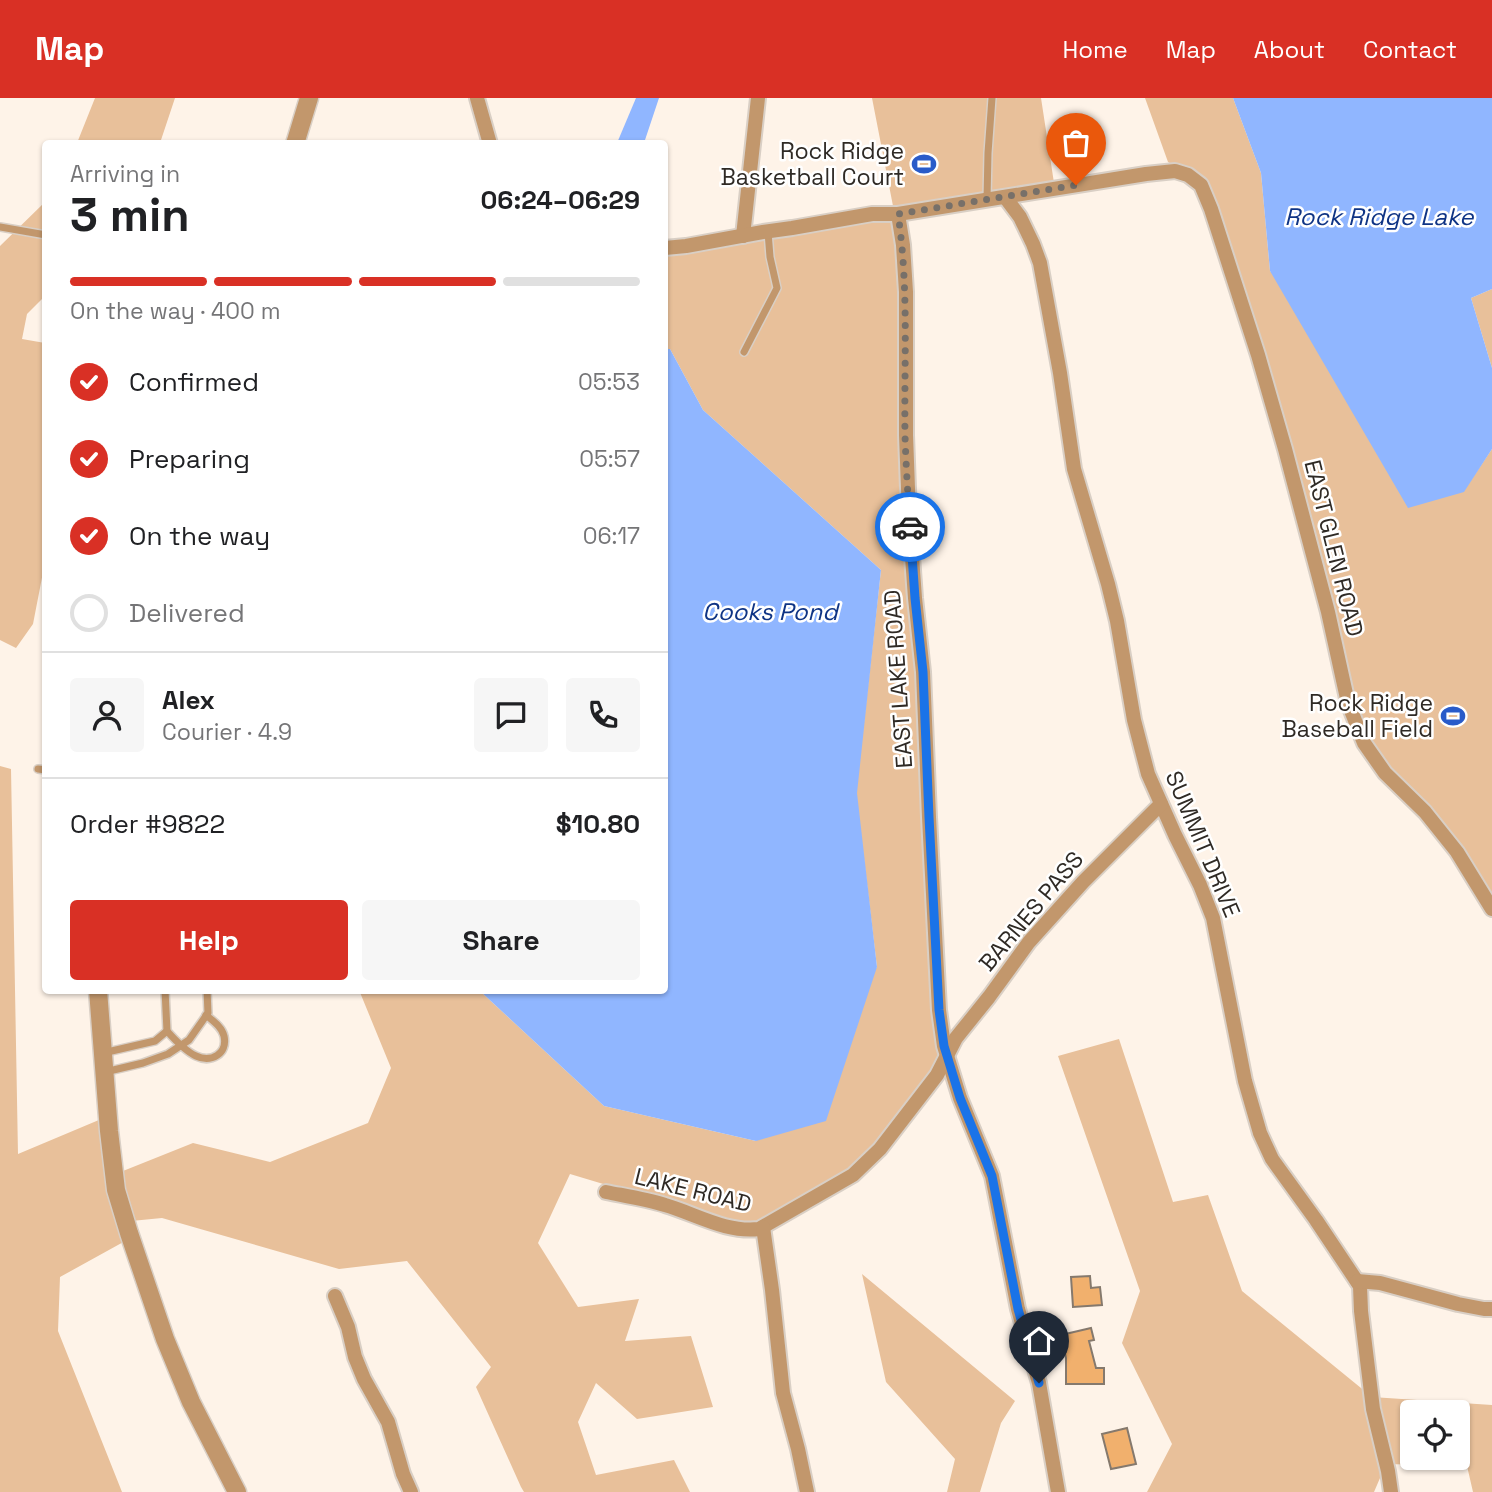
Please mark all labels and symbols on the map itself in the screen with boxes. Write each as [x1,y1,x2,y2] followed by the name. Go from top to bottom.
[1046,113,1106,185] pin
[721,136,904,192] place label: Rock Ridge Basketball Court
[910,150,938,178] sports icon: Rock Ridge Basketball Court
[1284,201,1474,232] water label: Rock Ridge Lake
[1298,457,1370,639] street label: EAST GLEN ROAD
[875,492,945,562] courier
[877,589,919,769] street label: EAST LAKE ROAD
[702,596,840,627] water label: Cooks Pond
[1282,688,1433,744] place label: Rock Ridge Baseball Field
[1439,702,1467,730] sports icon: Rock Ridge Baseball Field
[1159,766,1247,922] street label: SUMMIT DRIVE
[972,845,1090,977] street label: BARNES PASS
[631,1161,755,1219] street label: LAKE ROAD
[1009,1311,1069,1383] pin

